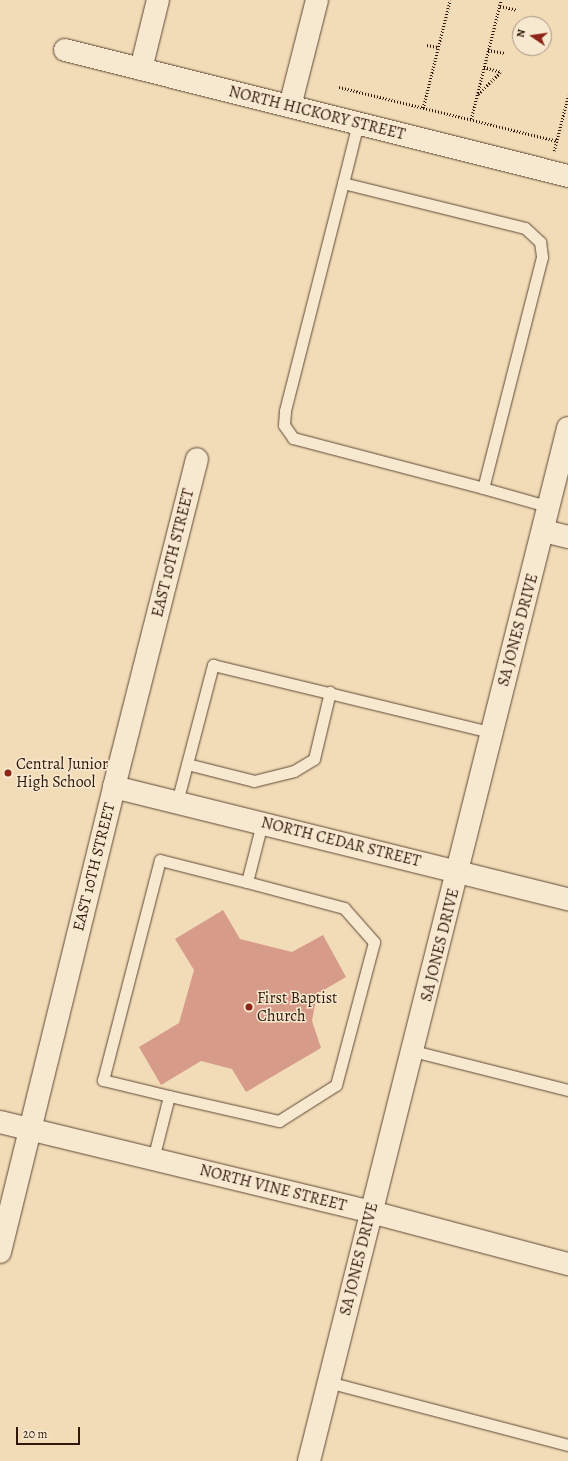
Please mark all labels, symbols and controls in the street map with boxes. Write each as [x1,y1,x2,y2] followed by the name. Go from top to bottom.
[512,16,552,56] north arrow
[513,28,529,39] text: N
[227,82,407,144] street label: NORTH HICKORY STREET
[148,487,198,619] street label: EAST 10TH STREET
[494,572,542,688] street label: SA JONES DRIVE
[16,754,108,792] place label: Central Junior High School
[3,768,13,778] marker: Central Junior High School
[69,801,119,933] street label: EAST 10TH STREET
[259,813,423,871] street label: NORTH CEDAR STREET
[417,886,463,1004] street label: SA JONES DRIVE
[257,988,337,1026] place label: First Baptist Church
[244,1002,254,1012] marker: First Baptist Church
[198,1160,348,1216] street label: NORTH VINE STREET
[336,1200,382,1318] street label: SA JONES DRIVE
[18,1419,82,1445] scale bar
[23,1426,47,1442] text: 20 m

